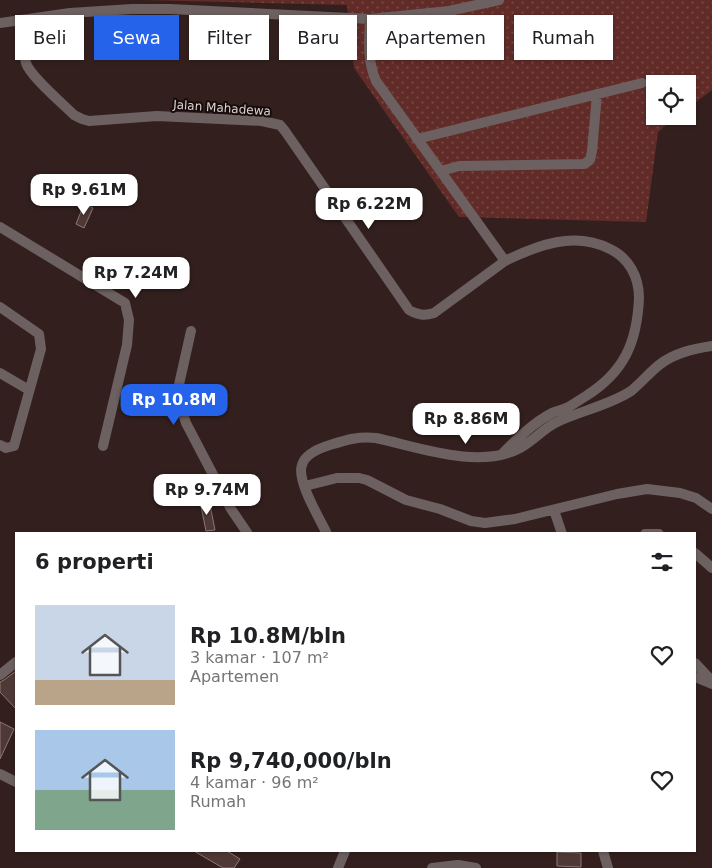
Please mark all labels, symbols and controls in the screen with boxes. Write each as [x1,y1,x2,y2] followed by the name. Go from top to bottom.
[15,15,84,60] chip: Beli
[94,15,179,60] chip: Sewa
[189,15,269,60] chip: Filter
[279,15,357,60] chip: Baru
[367,15,504,60] chip: Apartemen
[514,15,613,60] chip: Rumah
[646,75,696,125] map controls
[646,75,696,125] button: locate
[172,98,271,118] street label: Jalan Mahadewa
[32,174,136,216] pin: Rp 9.61M
[42,180,126,199] text: Rp 9.61M
[317,188,421,230] pin: Rp 6.22M
[327,194,411,213] text: Rp 6.22M
[84,256,188,299] pin: Rp 7.24M
[94,263,178,282] text: Rp 7.24M
[122,384,226,426] pin: Rp 10.8M
[132,390,216,409] text: Rp 10.8M
[414,402,518,445] pin: Rp 8.86M
[424,409,508,428] text: Rp 8.86M
[155,474,259,516] pin: Rp 9.74M
[165,480,249,499] text: Rp 9.74M
[648,548,676,576] icon: filters
[35,550,154,574] text: 6 properti
[190,624,346,648] text: Rp 10.8M/bln
[75,625,135,685] icon: home
[648,641,676,669] icon: heart
[190,648,329,667] text: 3 kamar · 107 m²
[190,667,279,686] text: Apartemen
[190,749,392,773] text: Rp 9,740,000/bln
[75,750,135,810] icon: home
[648,766,676,794] icon: heart
[190,773,319,792] text: 4 kamar · 96 m²
[190,792,246,811] text: Rumah

